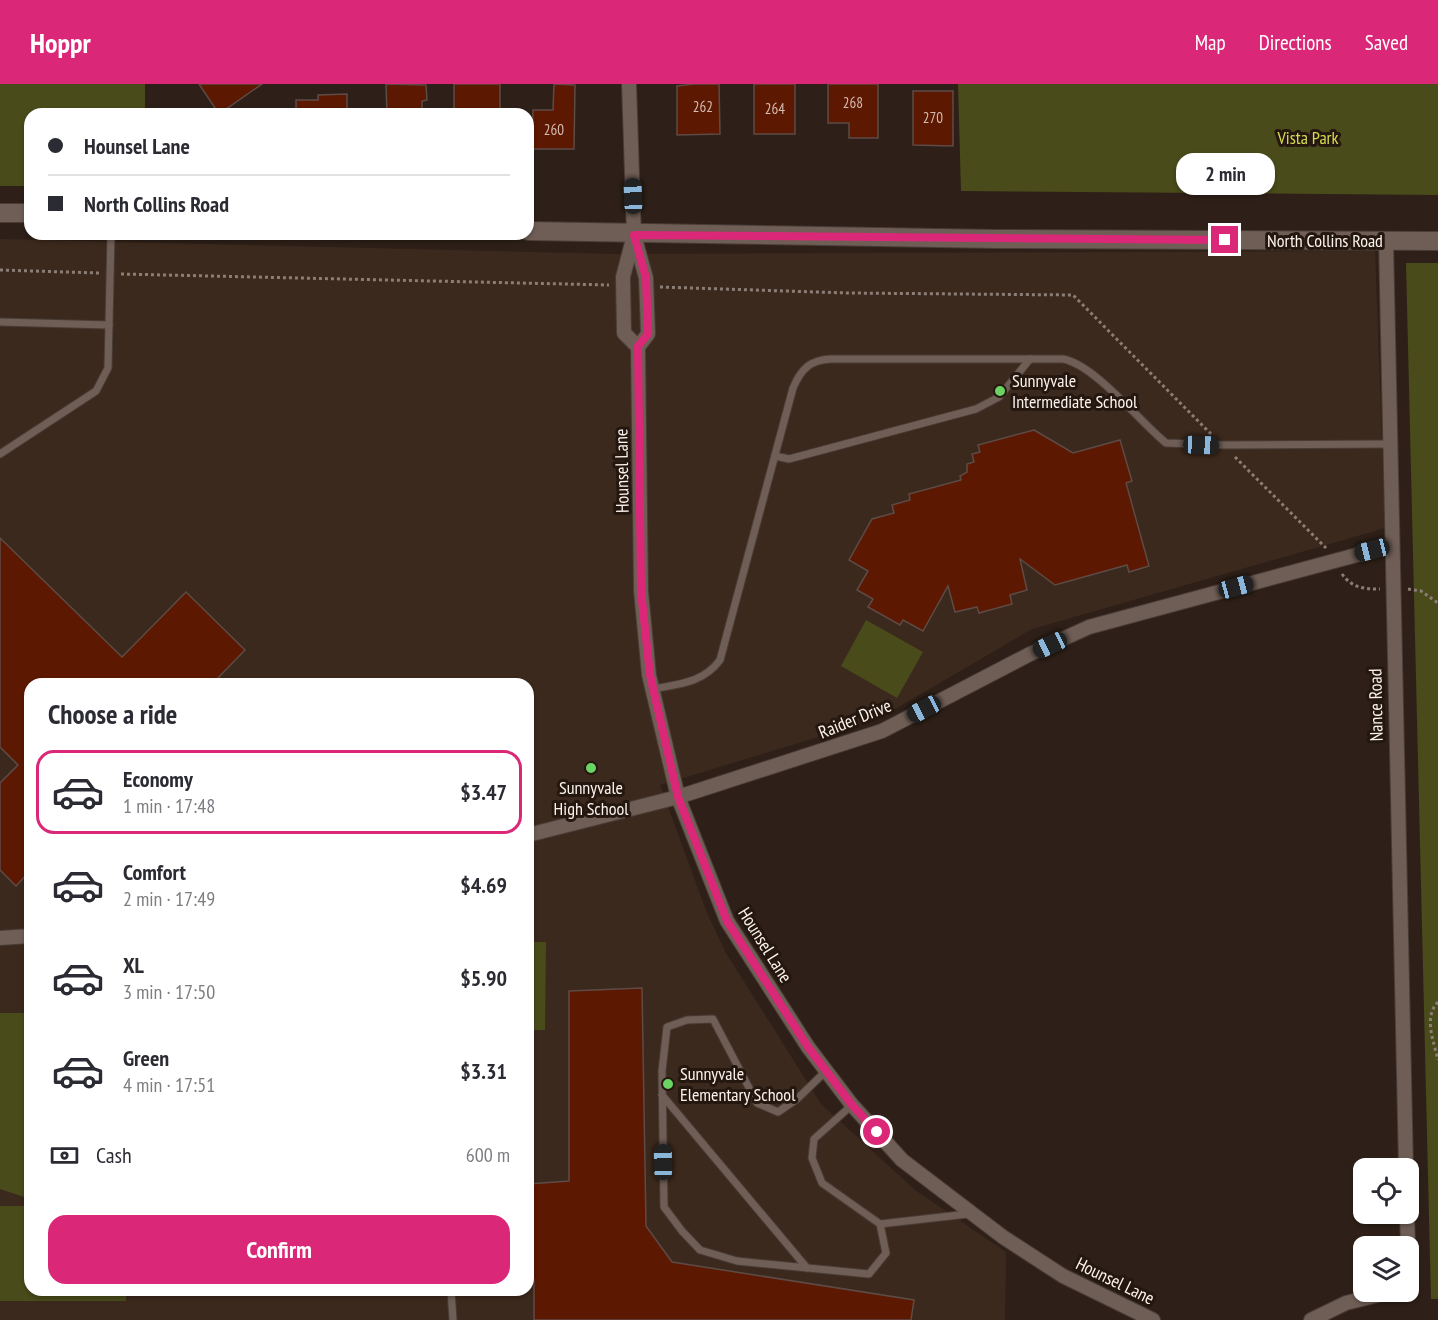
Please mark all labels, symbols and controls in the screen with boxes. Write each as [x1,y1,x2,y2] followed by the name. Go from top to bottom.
[30,24,91,61] text: Hoppr
[1195,29,1226,56] text: Map
[1259,29,1332,56] text: Directions
[1365,29,1408,56] text: Saved
[843,93,863,112] house number: 268
[693,97,713,116] house number: 262
[765,99,785,118] house number: 264
[923,108,943,127] house number: 270
[544,120,564,139] house number: 260
[1276,126,1339,149] park label: Vista Park
[84,132,190,160] text: Hounsel Lane
[1176,153,1274,195] callout: 2 min
[1205,161,1246,187] text: 2 min
[623,178,643,214] car
[84,190,229,218] text: North Collins Road
[1211,226,1238,253] route end
[1267,229,1383,252] street label: North Collins Road
[1012,369,1138,413] place label: Sunnyvale Intermediate School
[993,384,1007,398] marker: Sunnyvale Intermediate School
[609,429,634,513] street label: Hounsel Lane
[1183,435,1219,455] car
[1352,537,1392,563] car
[1216,574,1256,600] car
[1030,629,1070,661] car
[1363,668,1388,742] street label: Nance Road
[904,693,944,725] car
[815,694,895,744] street label: Raider Drive
[48,697,177,731] text: Choose a ride
[584,761,598,775] marker: Sunnyvale High School
[51,765,105,819] icon: car
[123,765,193,793] text: Economy
[554,776,629,820] place label: Sunnyvale High School
[460,778,507,806] text: $3.47
[123,793,215,819] text: 1 min · 17:48
[51,858,105,912] icon: car
[123,858,186,886] text: Comfort
[460,871,507,899] text: $4.69
[123,886,215,912] text: 2 min · 17:49
[733,903,798,987] street label: Hounsel Lane
[51,951,105,1005] icon: car
[123,951,144,979] text: XL
[460,964,507,992] text: $5.90
[123,979,215,1005] text: 3 min · 17:50
[51,1044,105,1098] icon: car
[123,1044,169,1072] text: Green
[460,1057,507,1085] text: $3.31
[680,1062,796,1106] place label: Sunnyvale Elementary School
[123,1072,215,1098] text: 4 min · 17:51
[661,1077,675,1091] marker: Sunnyvale Elementary School
[863,1118,890,1145] route start
[48,1139,81,1172] icon: cash
[96,1141,132,1169] text: Cash
[466,1142,510,1168] text: 600 m
[654,1144,672,1180] car
[1353,1158,1419,1302] map controls
[1353,1158,1419,1224] button: locate
[48,1215,510,1284] button: Confirm
[1353,1236,1419,1302] button: layers
[1072,1252,1158,1309] street label: Hounsel Lane

